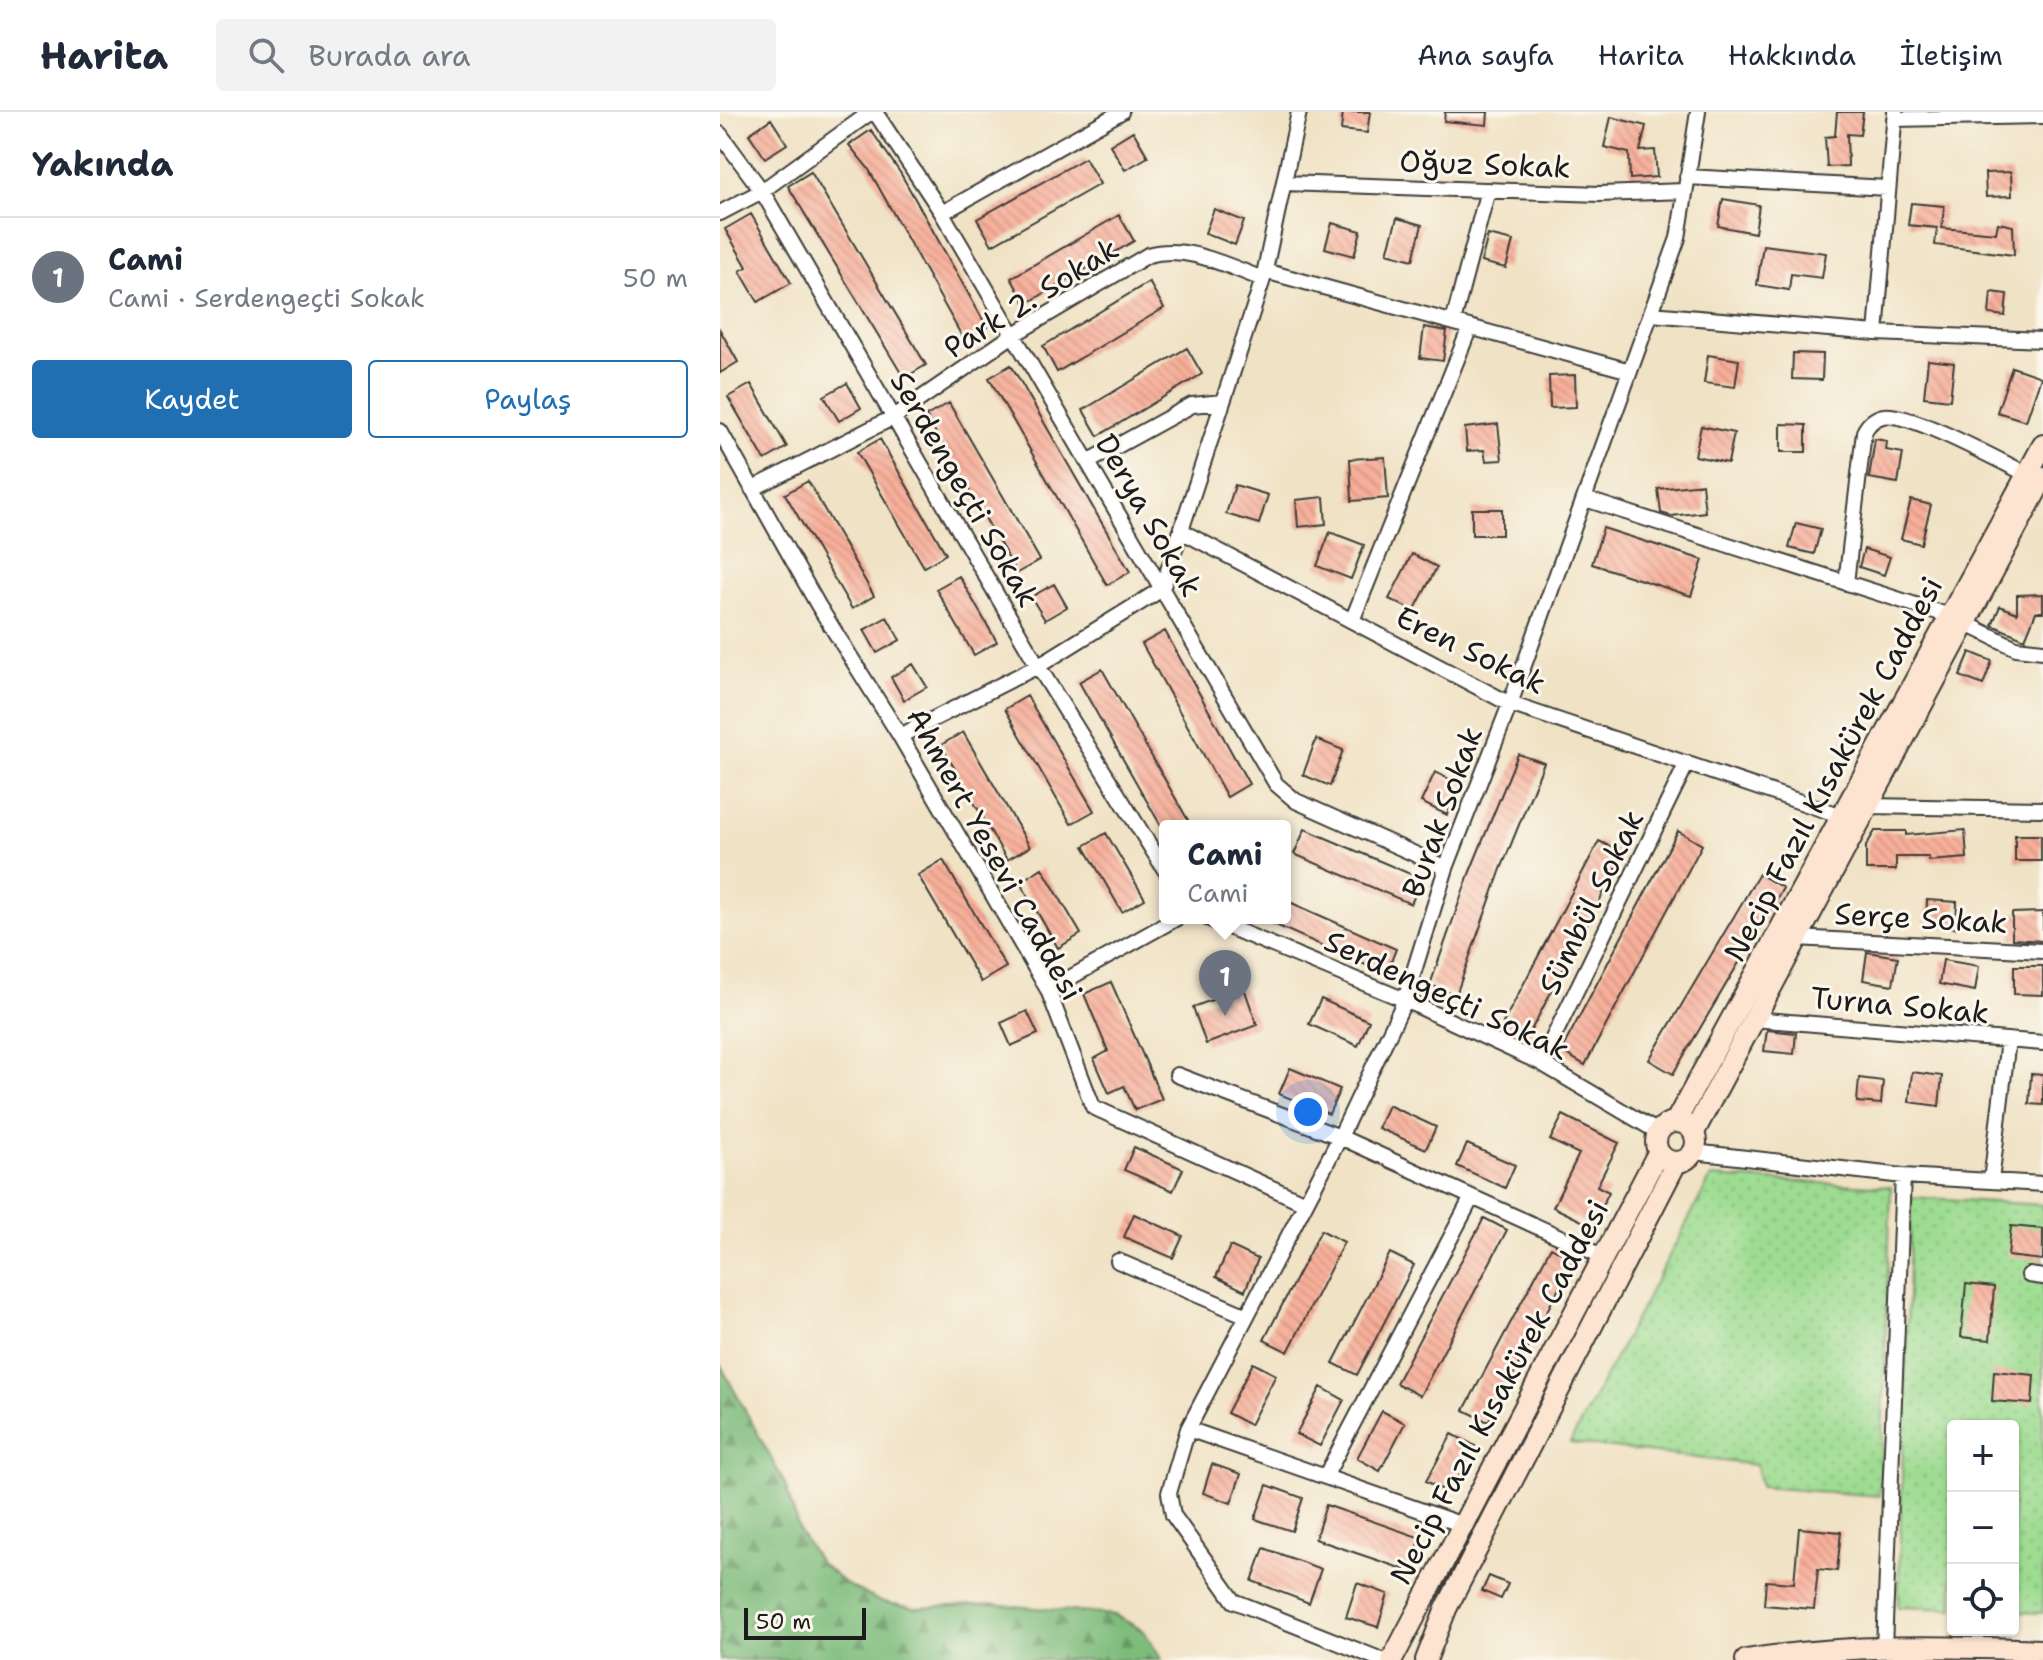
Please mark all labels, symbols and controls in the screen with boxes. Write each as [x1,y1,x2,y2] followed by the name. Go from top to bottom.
[216,19,776,91] search box
[40,30,168,81] text: Harita
[244,33,288,77] icon: search
[308,35,470,76] text: Burada ara
[1417,36,1554,74] text: Ana sayfa
[1598,36,1684,74] text: Harita
[1728,36,1856,74] text: Hakkında
[1900,36,2003,74] text: İletişim
[32,141,174,187] text: Yakında
[1399,141,1571,187] street label: Oğuz Sokak
[936,228,1126,368] street label: Park 2. Sokak
[108,239,183,280] text: Cami
[52,260,64,295] text: 1
[623,260,688,295] text: 50 m
[108,280,425,315] text: Cami · Serdengeçti Sokak
[32,360,352,438] button: Kaydet
[368,360,688,438] button: Paylaş
[881,364,1049,614] street label: Serdengeçti Sokak
[1086,426,1212,604] street label: Derya Sokak
[1714,569,1952,969] street label: Necip Fazıl Kısakürek Caddesi
[1389,596,1553,704] street label: Eren Sokak
[897,700,1093,1008] street label: Ahmert Yesevi Caddesi
[1392,721,1492,903] street label: Burak Sokak
[1529,803,1653,1001] street label: Sümbül Sokak
[1159,820,1291,924] popup
[1187,834,1263,875] text: Cami
[1187,875,1249,910] text: Cami
[1833,893,2009,943] street label: Serçe Sokak
[1318,920,1576,1070] street label: Serdengeçti Sokak
[1199,950,1251,1016] pin: 1
[1809,977,1991,1033] street label: Turna Sokak
[1288,1092,1328,1132] your location
[1380,1192,1618,1592] street label: Necip Fazıl Kısakürek Caddesi
[1947,1420,2019,1636] map controls
[1947,1420,2019,1492] button: +
[1947,1492,2019,1564] button: −
[1947,1564,2019,1636] button: locate
[744,1604,866,1640] scale bar
[756,1607,811,1636] text: 50 m

